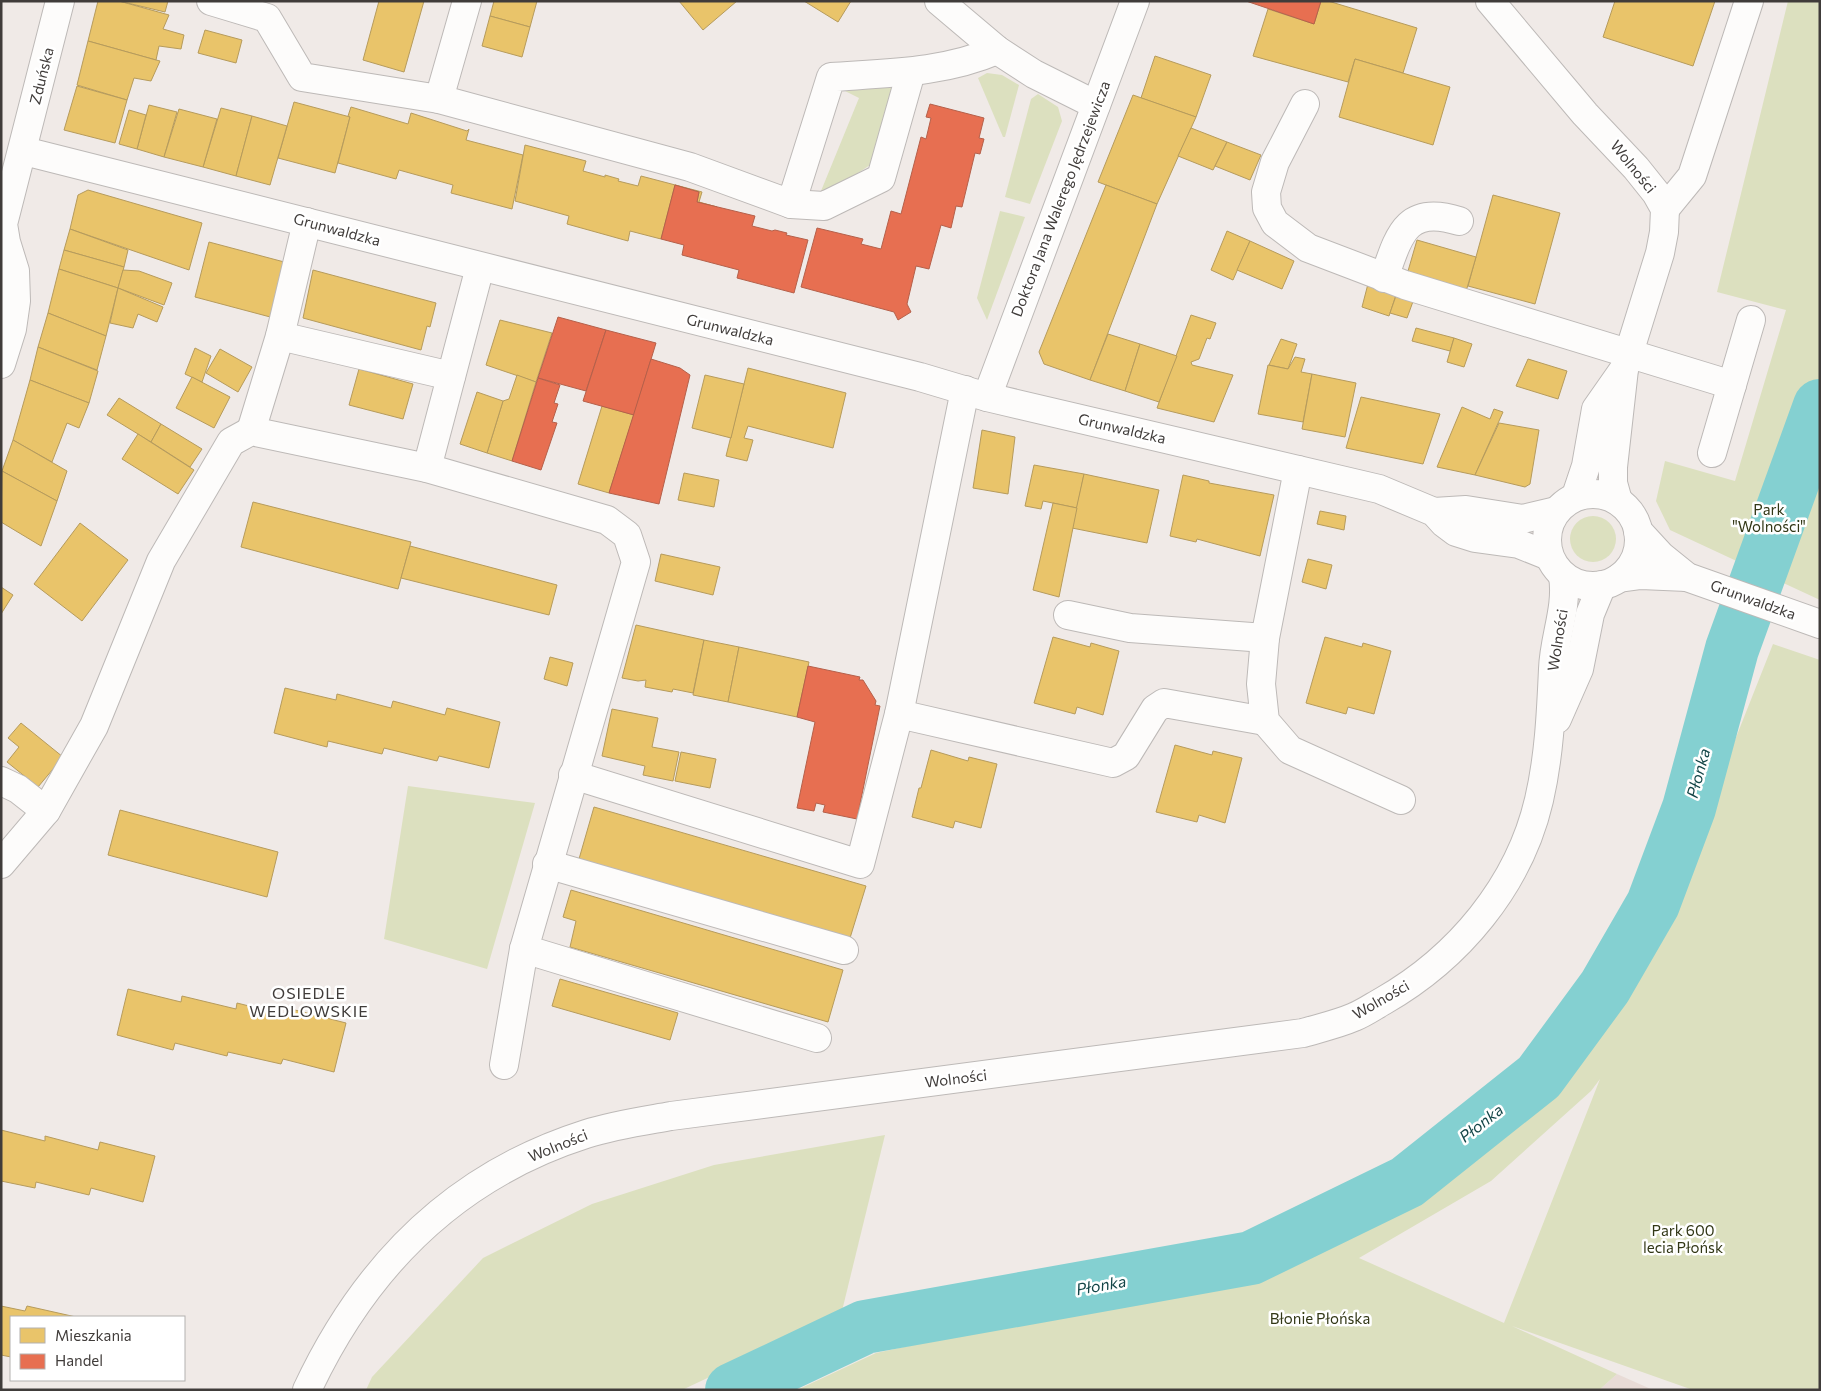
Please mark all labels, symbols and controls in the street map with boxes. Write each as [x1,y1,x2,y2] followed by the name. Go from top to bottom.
[25,45,57,106] street label: Zduńska
[1007,78,1113,319] street label: Doktora Jana Walerego Jędrzejewicza
[1607,136,1660,196] street label: Wolności
[292,209,383,249] street label: Grunwaldzka
[685,309,776,349] street label: Grunwaldzka
[1077,409,1168,447] street label: Grunwaldzka
[1732,500,1806,535] park label: Park "Wolności"
[1708,575,1798,623] street label: Grunwaldzka
[1543,608,1571,672] street label: Wolności
[1682,746,1713,800] water label: Płonka
[1349,976,1412,1023] street label: Wolności
[249,983,369,1020] district label: OSIEDLE WEDLOWSKIE
[924,1065,988,1091] street label: Wolności
[1455,1100,1506,1146] water label: Płonka
[525,1125,590,1165] street label: Wolności
[1643,1221,1723,1256] park label: Park 600 lecia Płońsk
[1074,1271,1127,1298] water label: Płonka
[1270,1309,1370,1327] park label: Błonie Płońska
[10,1316,185,1381] legend
[55,1326,132,1344] text: Mieszkania
[55,1351,103,1369] text: Handel

